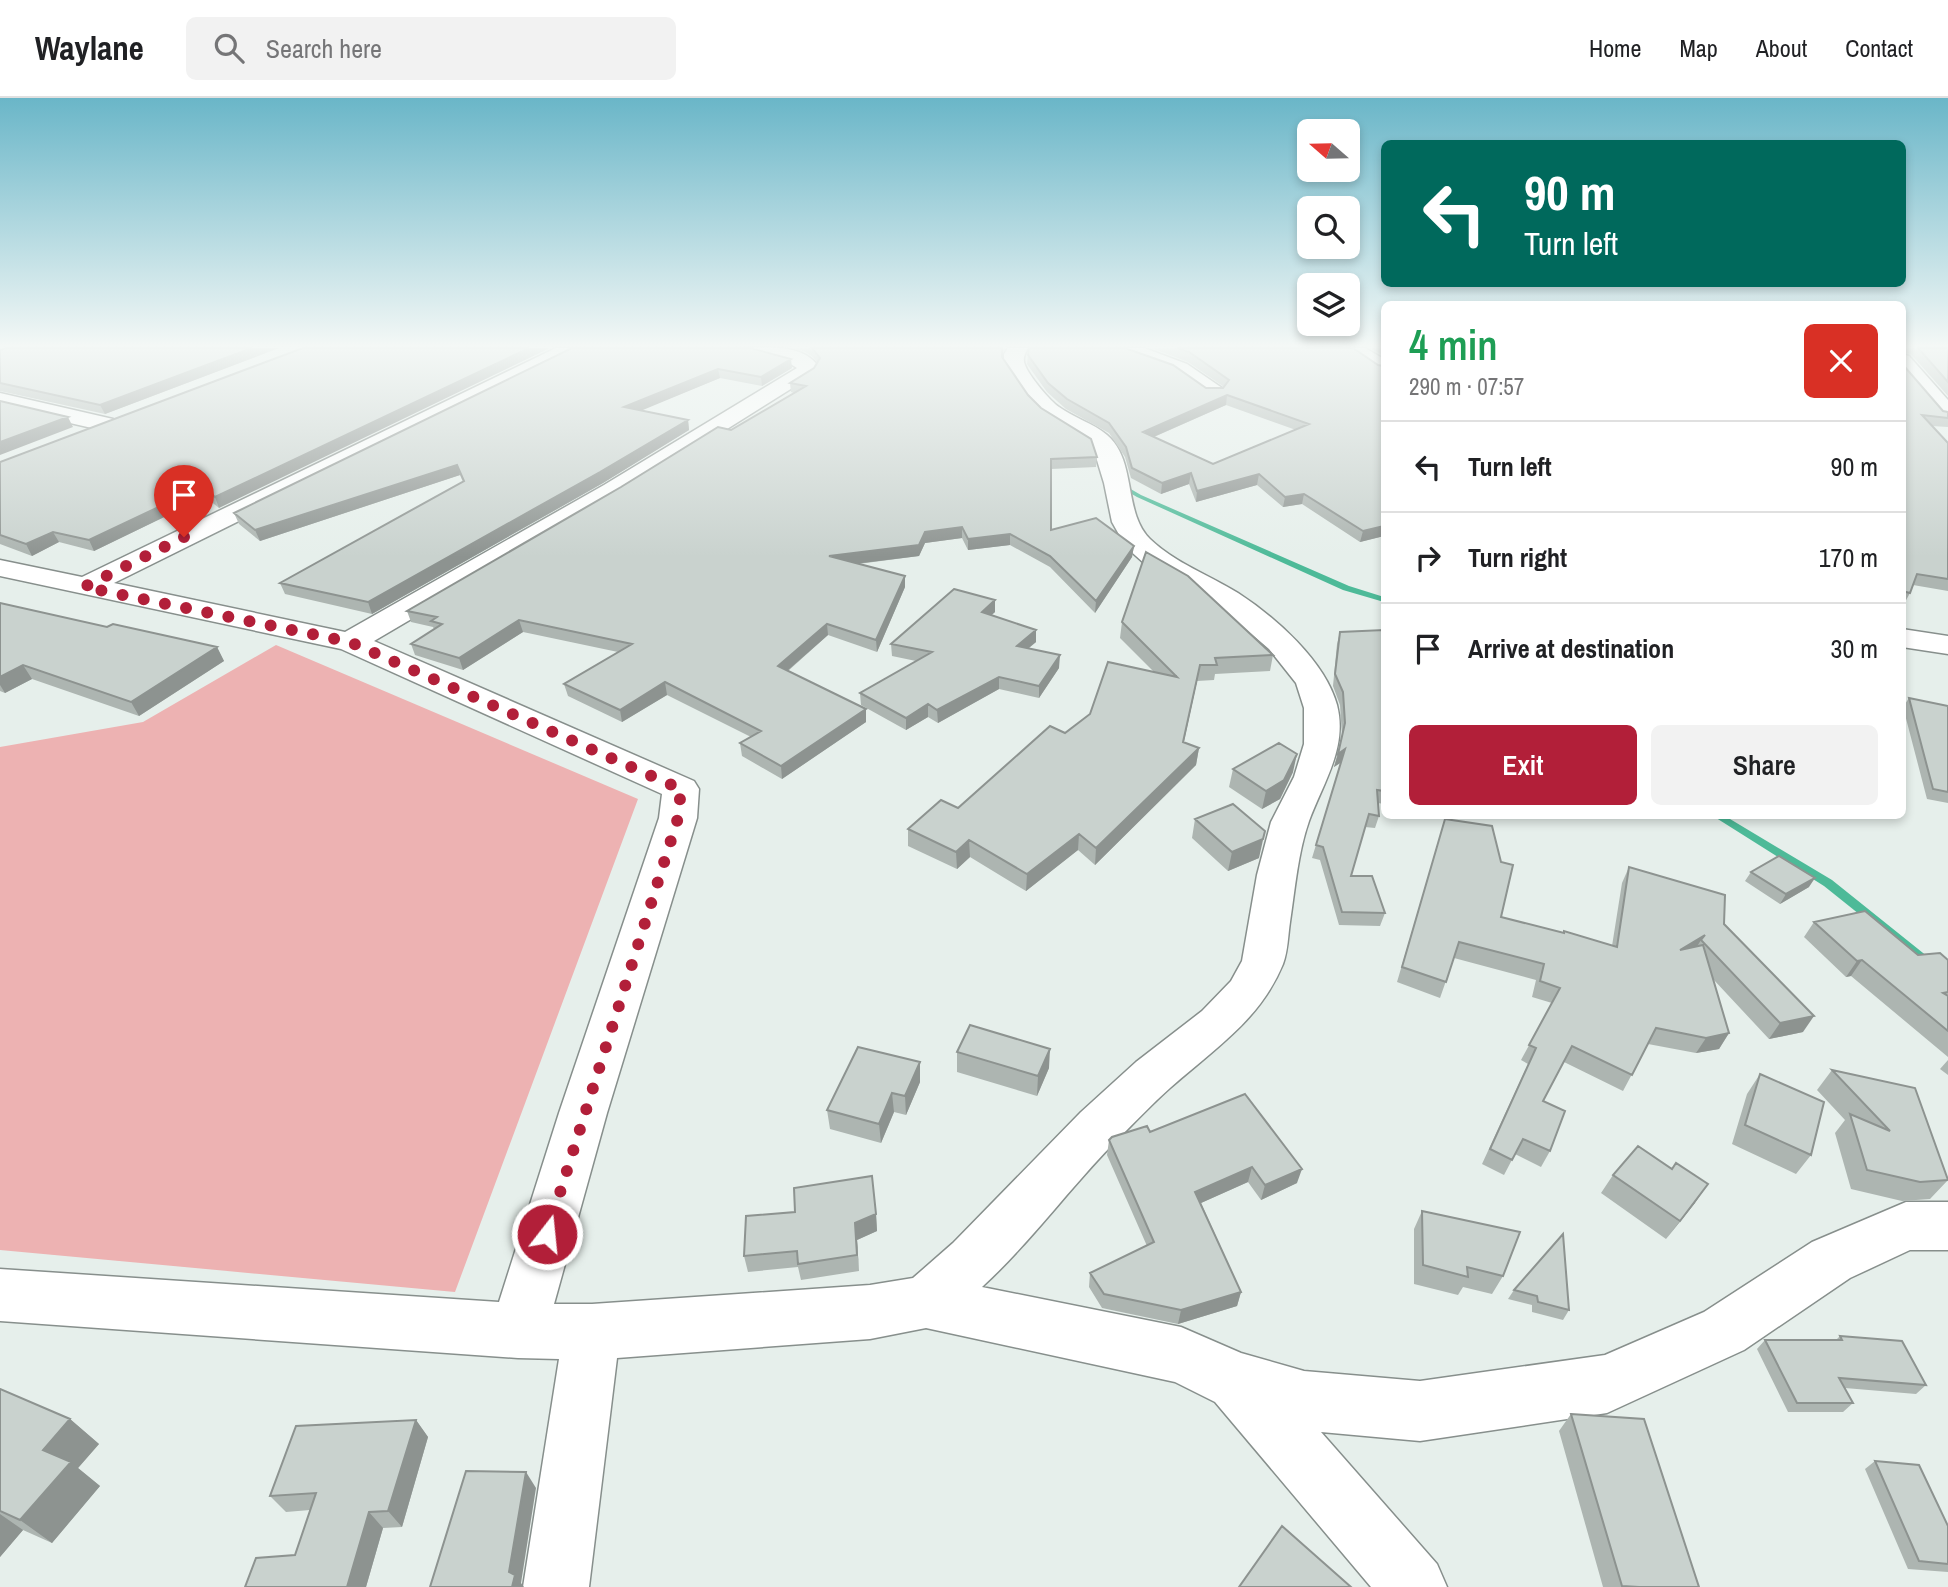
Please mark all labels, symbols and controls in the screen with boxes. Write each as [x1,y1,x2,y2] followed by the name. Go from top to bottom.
[186,17,676,80] search box
[35,26,144,70] text: Waylane
[210,29,248,67] icon: search
[266,31,382,66] text: Search here
[1589,32,1641,64] text: Home
[1679,32,1718,64] text: Map
[1756,32,1807,64] text: About
[1845,32,1913,64] text: Contact
[1297,119,1360,182] north arrow
[1297,119,1360,336] map controls
[1524,159,1616,225] text: 90 m
[1409,168,1500,259] icon: left
[1297,196,1360,259] button: search
[1524,222,1618,265] text: Turn left
[1297,273,1360,336] button: layers
[1409,317,1498,373] text: 4 min
[1804,324,1878,398] button: close
[1409,371,1524,402] text: 290 m · 07:57
[1409,448,1447,486] icon: left
[1468,449,1552,484] text: Turn left
[1831,449,1878,484] text: 90 m
[154,465,214,537] pin
[165,476,203,514] icon: arrive
[1409,539,1447,577] icon: right
[1468,540,1567,575] text: Turn right
[1819,540,1878,575] text: 170 m
[1409,630,1447,668] icon: arrive
[1468,631,1674,666] text: Arrive at destination
[1831,631,1878,666] text: 30 m
[1409,725,1637,805] button: Exit
[1651,725,1878,805] button: Share
[510,1197,584,1271] position arrow

